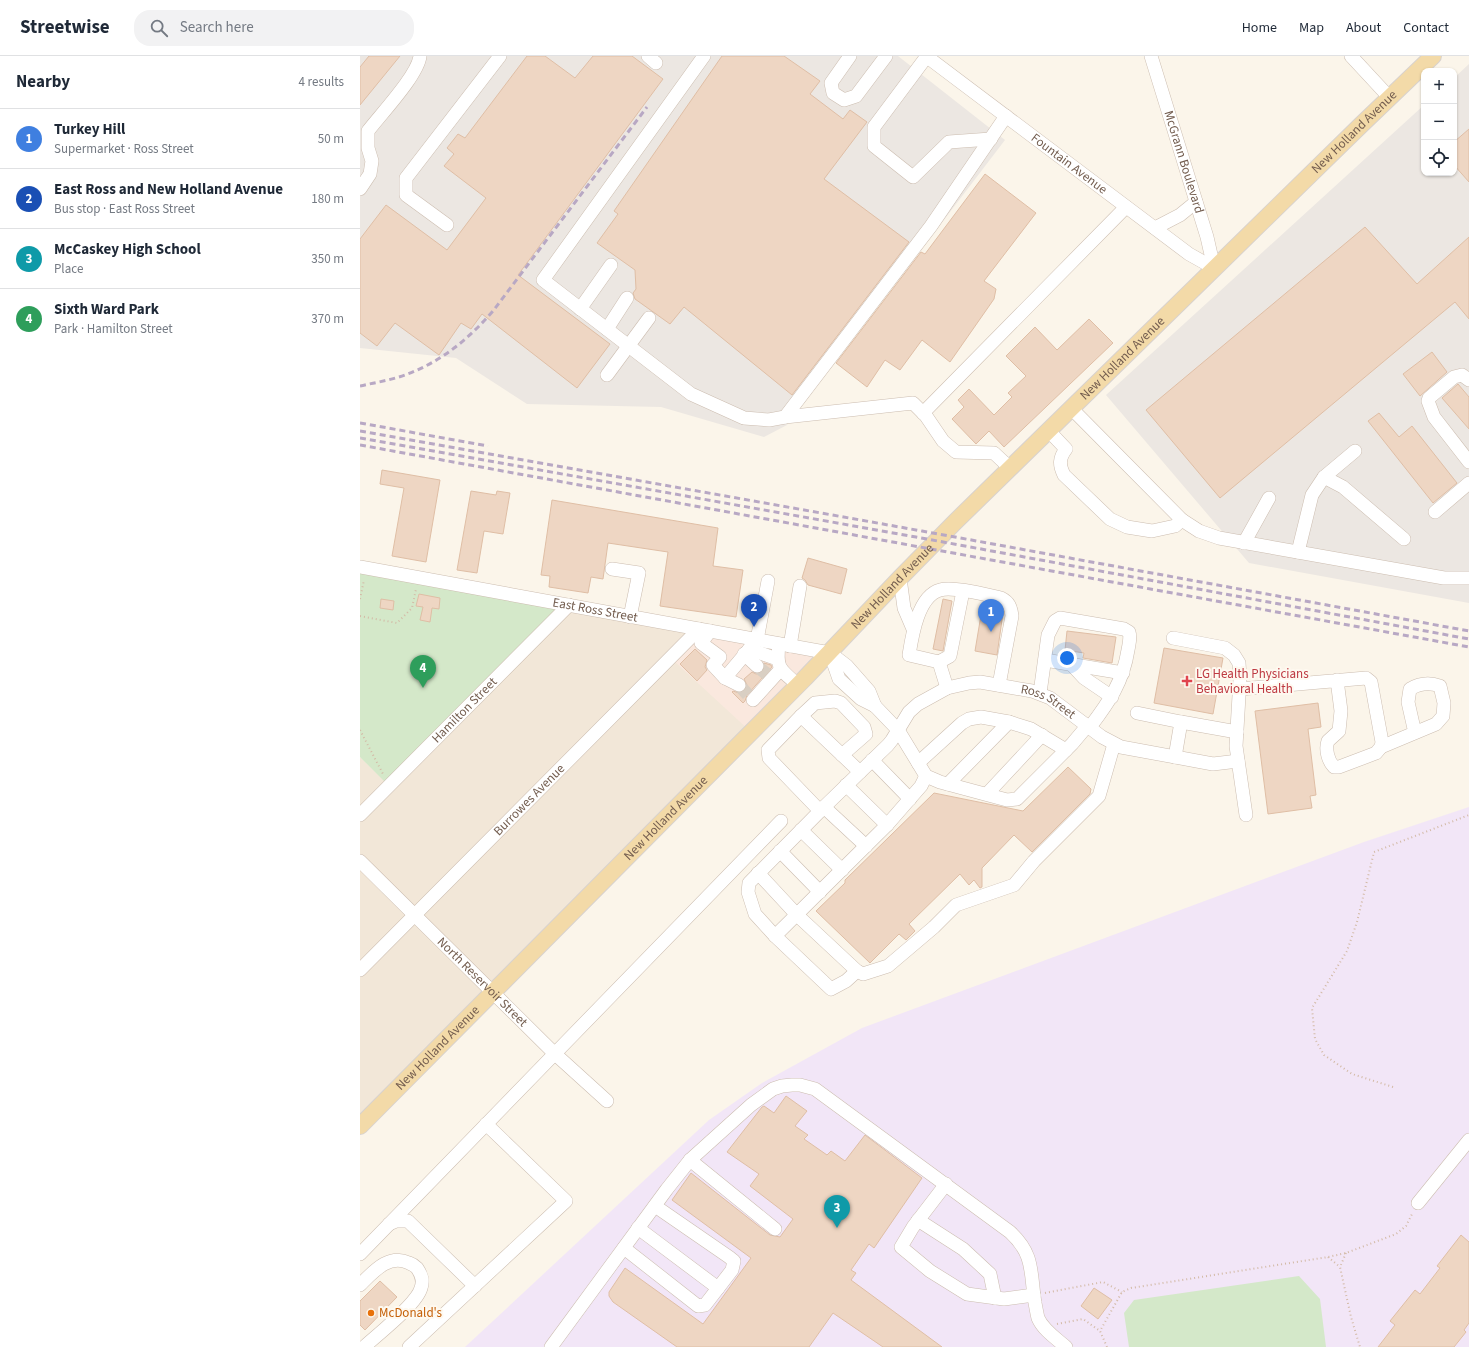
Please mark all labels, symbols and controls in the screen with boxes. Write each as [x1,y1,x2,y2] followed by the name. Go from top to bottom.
[134,10,414,46] search box
[20,14,110,41] text: Streetwise
[148,17,170,39] icon: search
[180,17,254,38] text: Search here
[1242,18,1277,38] text: Home
[1299,18,1324,38] text: Map
[1346,18,1381,38] text: About
[1403,18,1449,38] text: Contact
[1421,68,1457,176] map controls
[1421,68,1457,104] button: +
[16,70,70,94] text: Nearby
[299,73,344,91] text: 4 results
[1307,86,1401,178] street label: New Holland Avenue
[1421,104,1457,140] button: −
[1159,108,1208,216] street label: McGrann Boulevard
[54,119,125,140] text: Turkey Hill
[1027,129,1111,198] street label: Fountain Avenue
[26,130,32,148] text: 1
[318,130,344,148] text: 50 m
[54,140,194,158] text: Supermarket · Ross Street
[1421,140,1457,176] button: locate
[54,179,283,200] text: East Ross and New Holland Avenue
[26,190,32,208] text: 2
[311,190,344,208] text: 180 m
[54,200,195,218] text: Bus stop · East Ross Street
[54,239,201,260] text: McCaskey High School
[26,250,32,268] text: 3
[311,250,344,268] text: 350 m
[54,260,83,278] text: Place
[54,299,159,320] text: Sixth Ward Park
[26,310,32,328] text: 4
[311,310,344,328] text: 370 m
[1076,312,1169,404] street label: New Holland Avenue
[54,320,173,338] text: Park · Hamilton Street
[847,540,938,633] street label: New Holland Avenue
[551,593,640,627] street label: East Ross Street
[741,594,767,627] pin: 2
[978,599,1004,632] pin: 1
[1057,648,1077,668] your location
[410,655,436,688] pin: 4
[1196,665,1309,698] place label: LG Health Physicians Behavioral Health
[428,673,502,747] street label: Hamilton Street
[1181,675,1193,687] marker: LG Health Physicians Behavioral Health
[1019,680,1080,723] street label: Ross Street
[489,760,569,840] street label: Burrowes Avenue
[620,772,712,864] street label: New Holland Avenue
[433,933,532,1031] street label: North Reservoir Street
[391,1002,484,1094] street label: New Holland Avenue
[824,1195,850,1228] pin: 3
[379,1304,443,1322] place label: McDonald's
[366,1308,376,1318] marker: McDonald's

